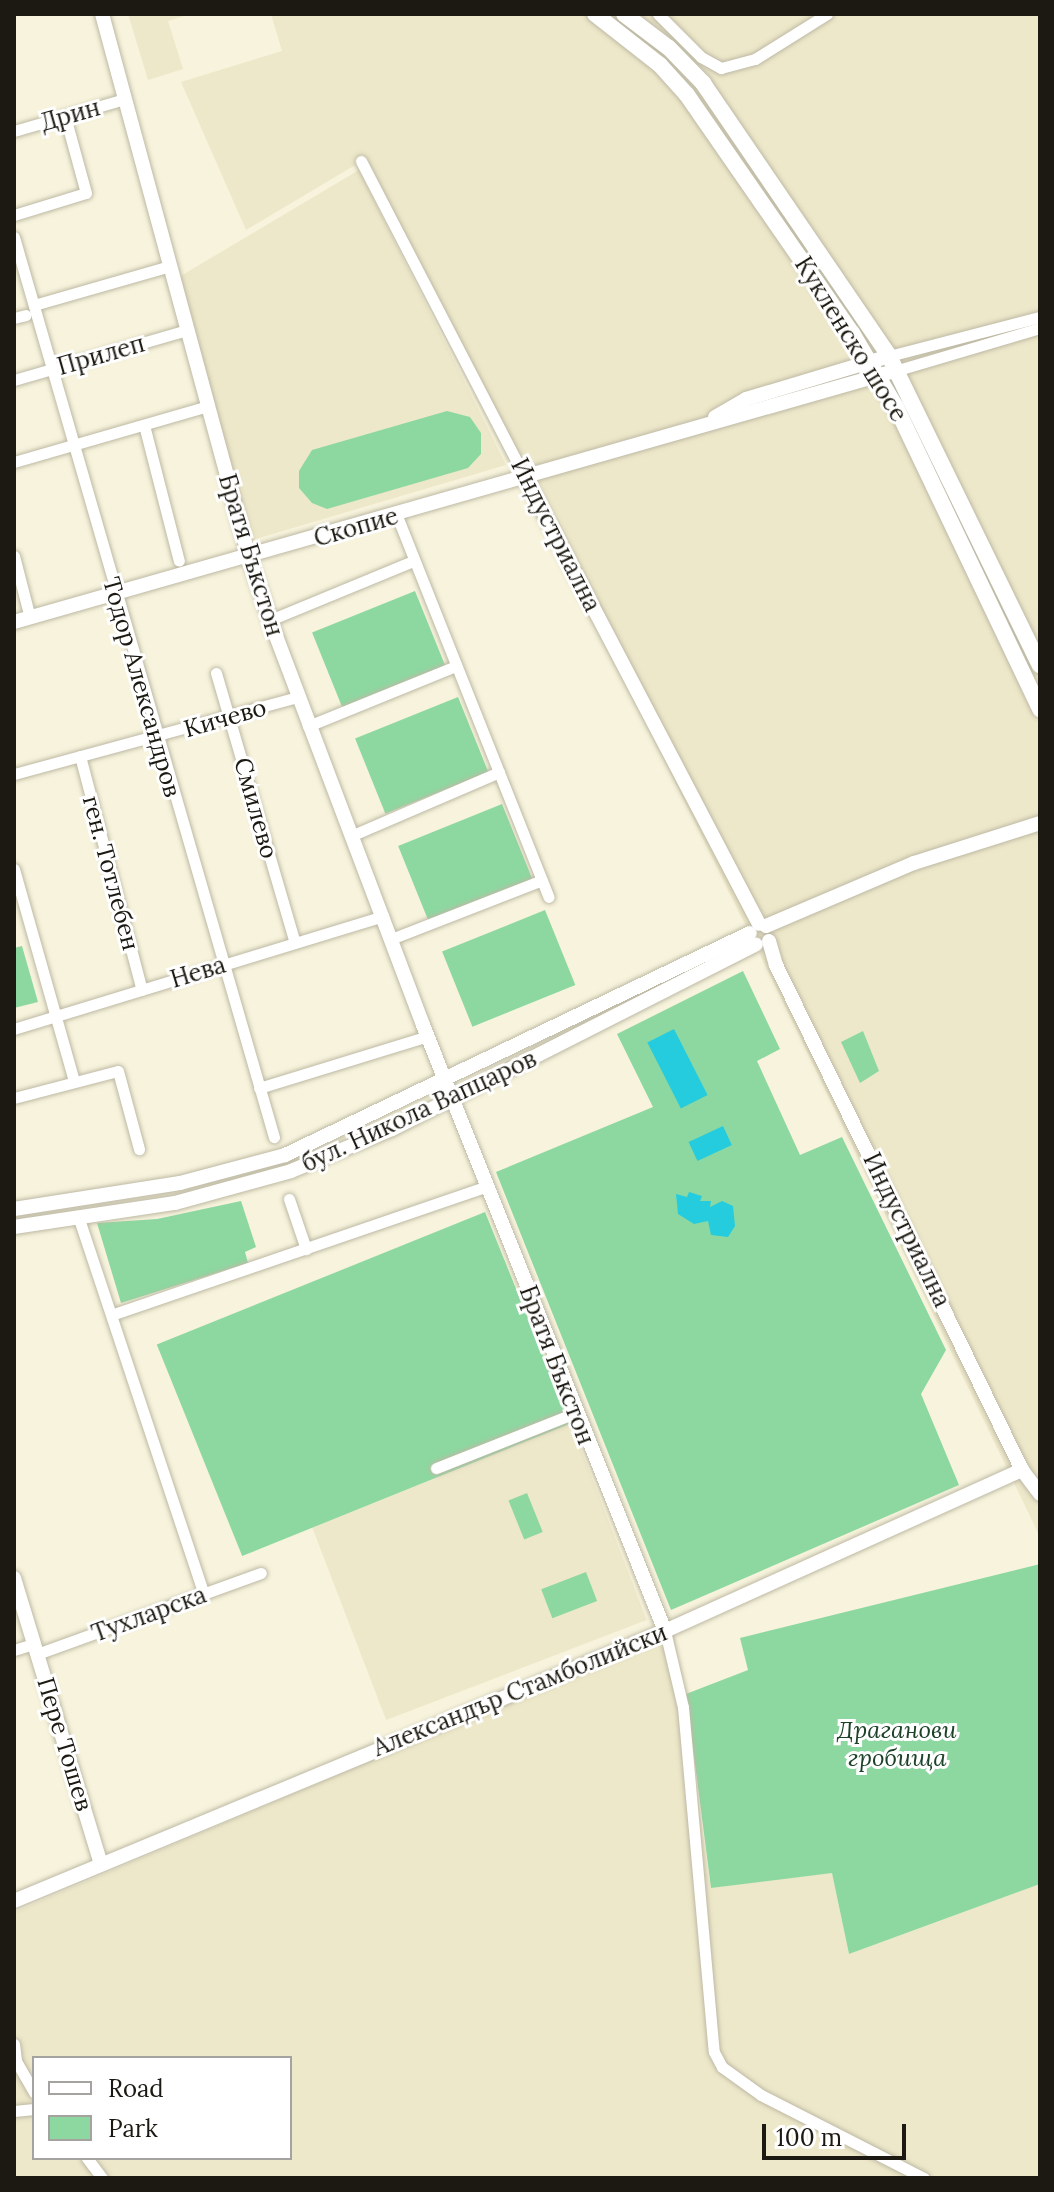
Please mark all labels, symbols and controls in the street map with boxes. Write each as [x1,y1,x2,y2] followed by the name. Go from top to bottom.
[37,93,103,137] street label: Дрин
[789,251,913,427] street label: Кукленско шосе
[54,329,148,381] street label: Прилеп
[505,454,607,616] street label: Индустриална
[213,470,289,640] street label: Братя Бъкстон
[311,501,401,553] street label: Скопие
[97,574,187,800] street label: Тодор Александров
[180,693,270,743] street label: Кичево
[228,754,284,862] street label: Смилево
[77,792,145,954] street label: ген. Тотлебен
[167,950,229,994] street label: Нева
[297,1044,541,1178] street label: бул. Никола Вапцаров
[857,1148,957,1312] street label: Индустриална
[513,1281,601,1449] street label: Братя Бъкстон
[88,1580,210,1648] street label: Тухларска
[369,1618,671,1762] street label: Александър Стамболийски
[31,1674,99,1814] street label: Пере Тошев
[838,1716,956,1772] park label: Драганови гробища
[32,2056,292,2160] legend
[108,2073,164,2104] text: Road
[766,2108,910,2158] scale bar
[108,2113,158,2144] text: Park
[776,2122,842,2153] text: 100 m

